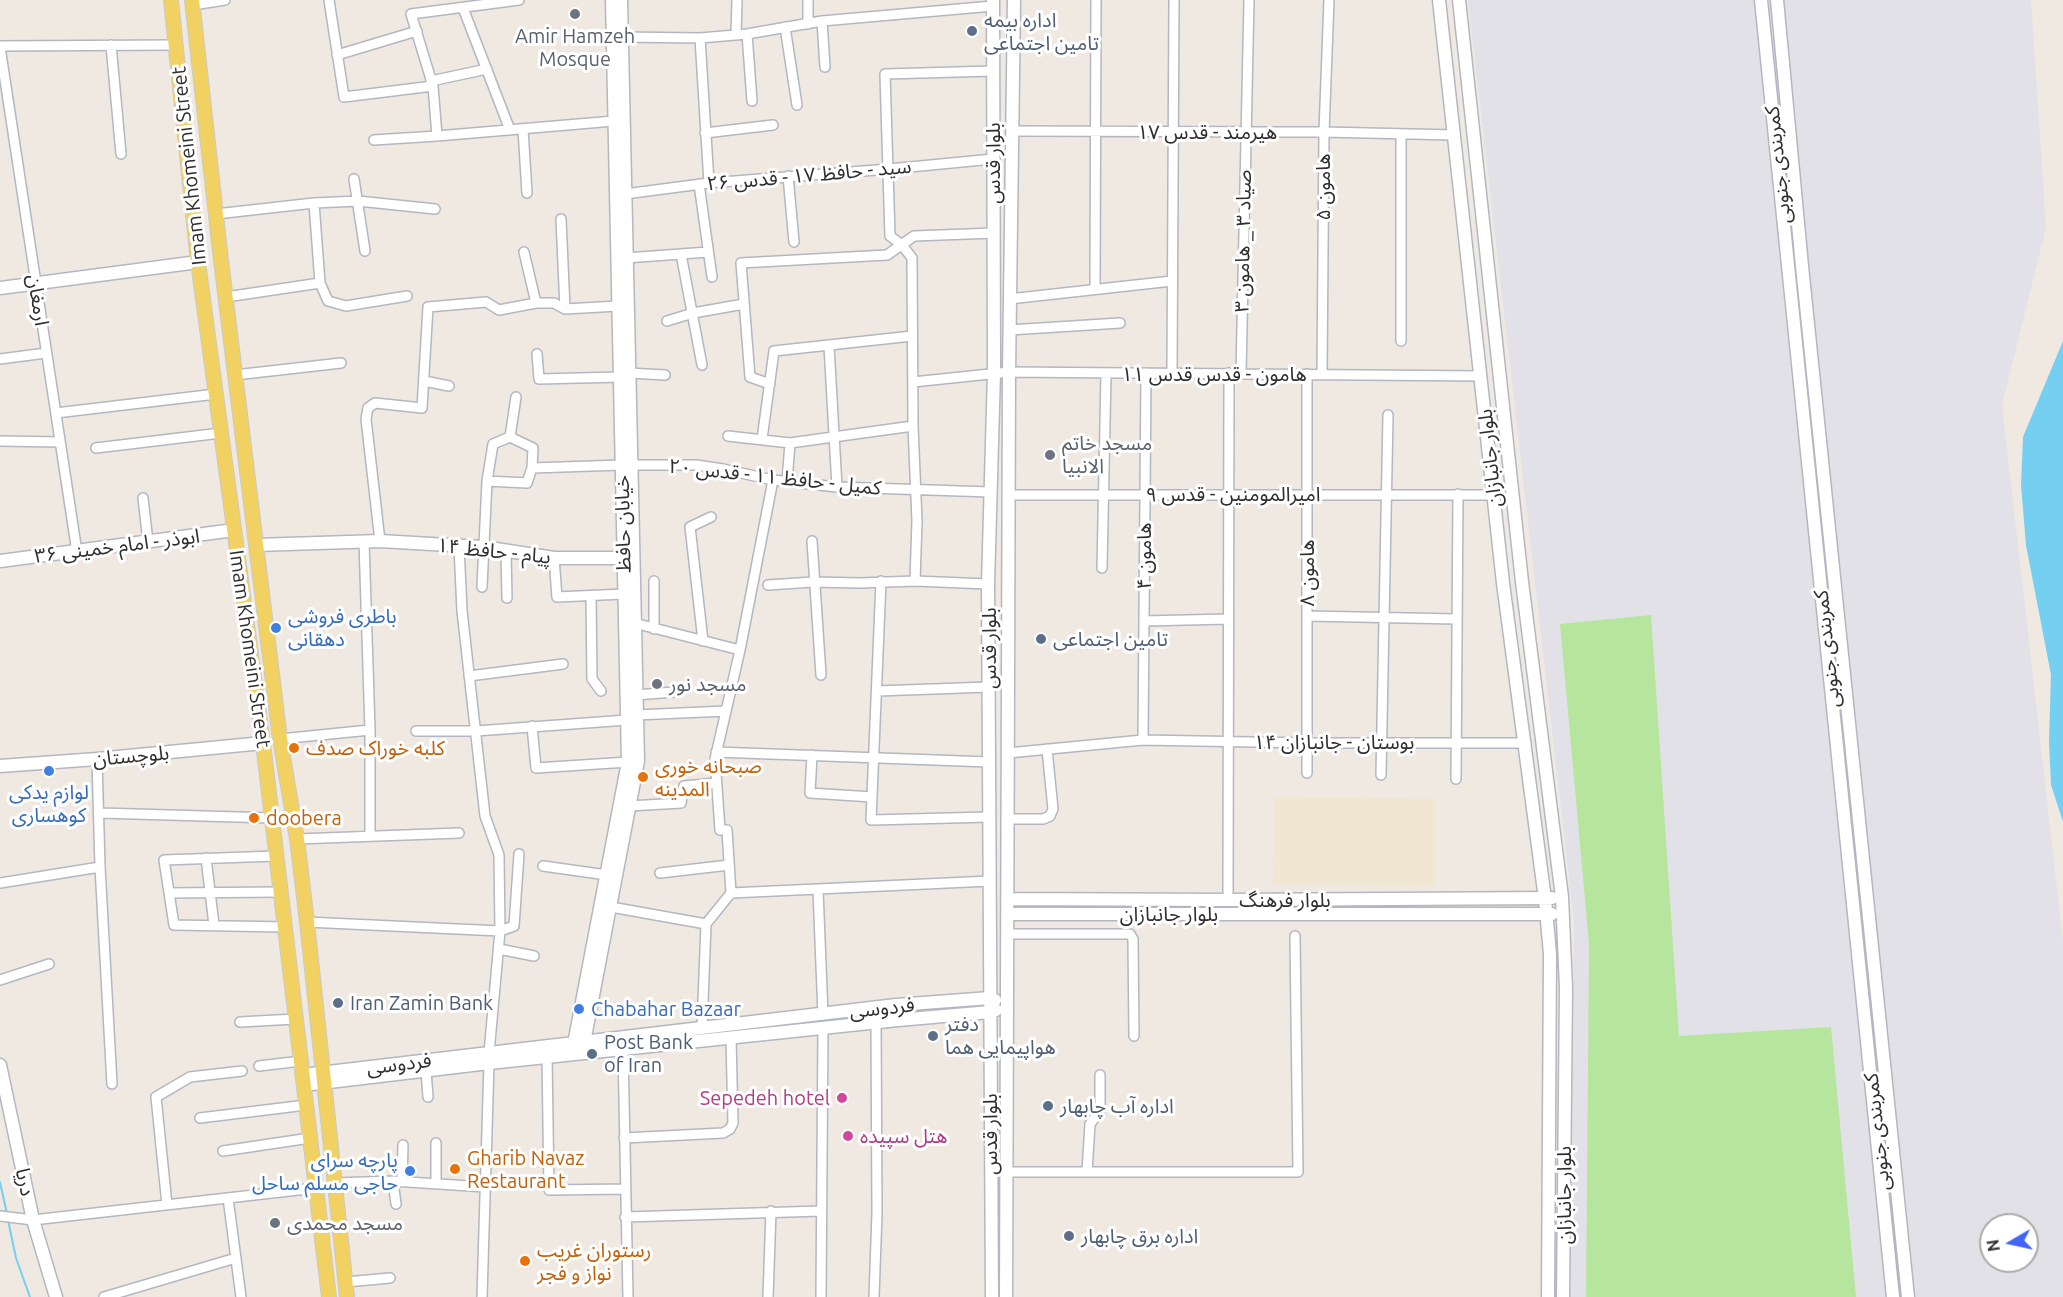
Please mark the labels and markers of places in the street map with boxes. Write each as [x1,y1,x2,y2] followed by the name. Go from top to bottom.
[568,7,582,21] marker: Amir Hamzeh Mosque
[984,8,1099,55] place label: اداره بیمه تامین اجتماعی
[515,24,635,71] place label: Amir Hamzeh Mosque
[965,24,979,38] marker: اداره بیمه تامین اجتماعی
[1062,431,1152,478] place label: مسجد خاتم الانبیا
[1043,448,1057,462] marker: مسجد خاتم الانبیا
[288,604,397,651] place label: باطری فروشی دهقانى
[269,621,283,635] marker: باطری فروشی دهقانى
[1053,627,1168,651] place label: تامین اجتماعی
[1034,632,1048,646] marker: تامین اجتماعی
[669,672,747,696] place label: مسجد نور
[650,677,664,691] marker: مسجد نور
[306,736,445,760] place label: کلبه خوراک صدف
[287,741,301,755] marker: کلبه خوراک صدف
[655,754,762,801] place label: صبحانه خوری المدینه
[42,764,56,778] marker: لوازم یدکی کوهساری
[636,770,650,784] marker: صبحانه خوری المدینه
[9,780,89,827] place label: لوازم یدکی کوهساری
[266,806,342,830] place label: doobera
[247,811,261,825] marker: doobera
[350,991,493,1015] place label: Iran Zamin Bank
[331,996,345,1010] marker: Iran Zamin Bank
[591,997,741,1021] place label: Chabahar Bazaar
[572,1002,586,1016] marker: Chabahar Bazaar
[945,1012,1056,1059] place label: دفتر هواپیمایی هما
[926,1029,940,1043] marker: دفتر هواپیمایی هما
[604,1030,693,1077] place label: Post Bank of Iran
[585,1047,599,1061] marker: Post Bank of Iran
[700,1086,830,1110] place label: Sepedeh hotel
[835,1091,849,1105] marker: Sepedeh hotel
[1060,1094,1174,1118] place label: اداره آب چابهار
[1041,1099,1055,1113] marker: اداره آب چابهار
[860,1124,947,1148] place label: هتل سپیده
[841,1129,855,1143] marker: هتل سپیده
[467,1146,584,1193] place label: Gharib Navaz Restaurant
[252,1148,398,1195] place label: پارچه سرای حاجی مسلم ساحل
[448,1162,462,1176] marker: Gharib Navaz Restaurant
[403,1164,417,1178] marker: پارچه سرای حاجی مسلم ساحل
[287,1211,403,1235] place label: مسجد محمدی
[268,1216,282,1230] marker: مسجد محمدی
[1081,1224,1198,1248] place label: اداره برق چابهار
[1062,1229,1076,1243] marker: اداره برق چابهار
[537,1238,651,1285] place label: رستوران غریب نواز و فجر
[518,1254,532,1268] marker: رستوران غریب نواز و فجر

